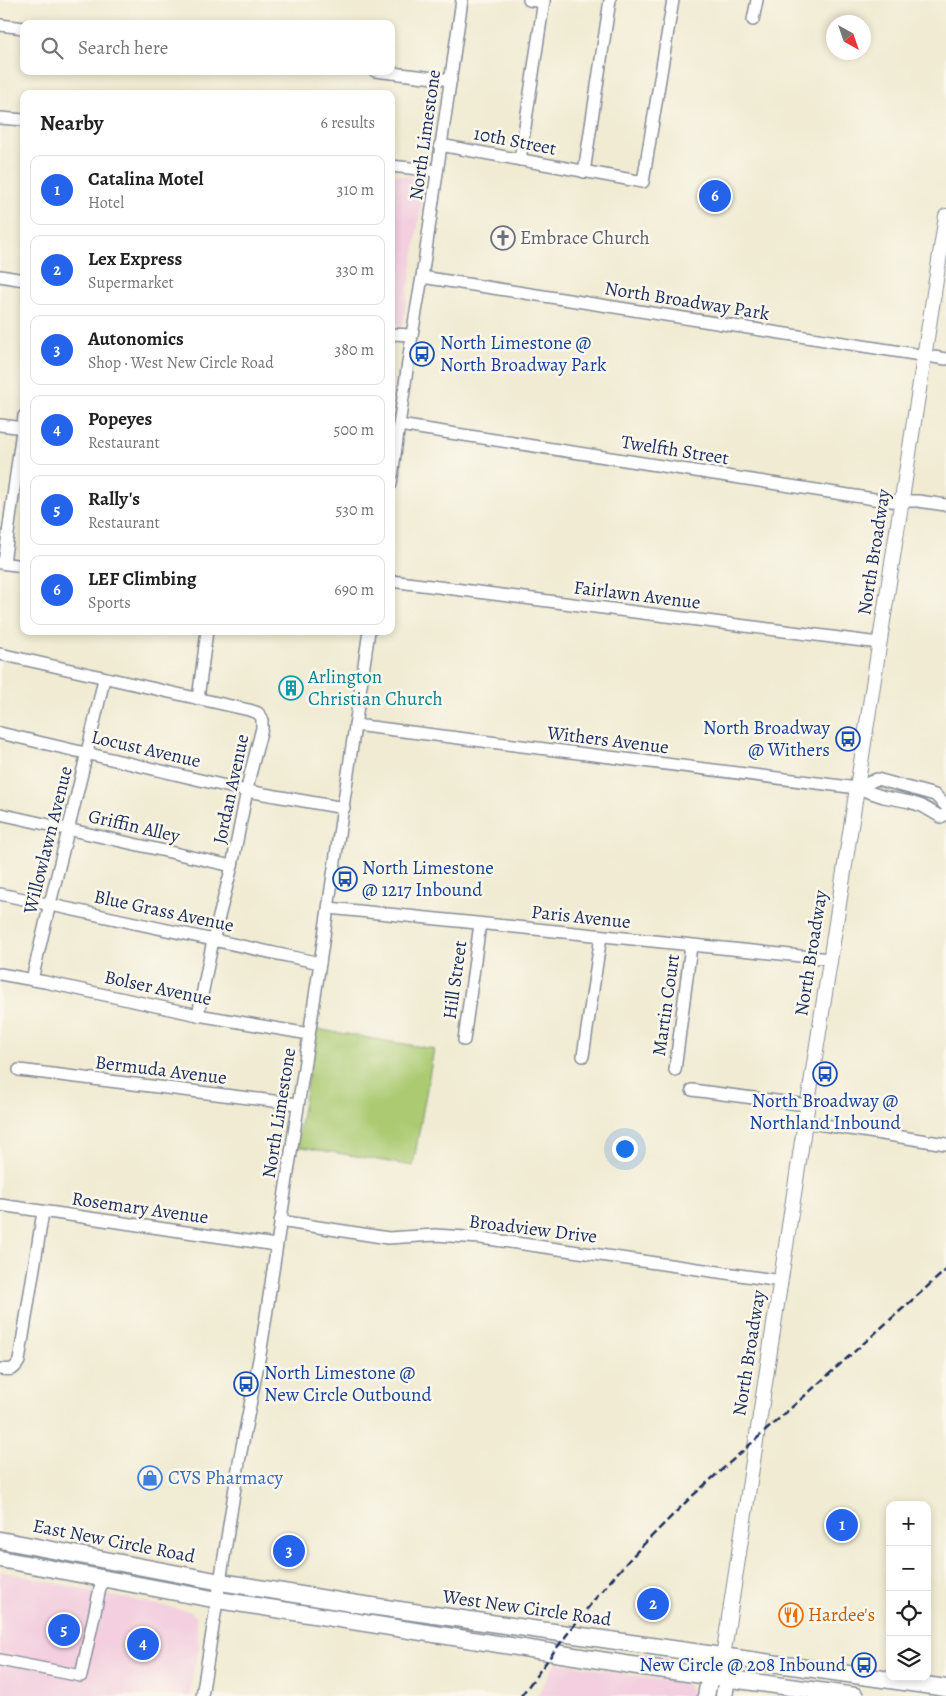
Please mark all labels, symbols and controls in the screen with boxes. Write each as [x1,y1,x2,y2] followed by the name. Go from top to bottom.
[826,15,871,60] north arrow
[20,20,395,75] search box
[38,34,66,62] icon: search
[78,35,168,61] text: Search here
[403,68,447,202] street label: North Limestone
[40,109,103,137] text: Nearby
[321,112,375,134] text: 6 results
[472,120,558,162] street label: 10th Street
[88,166,204,192] text: Catalina Motel
[699,177,731,215] pin: 6
[54,179,60,201] text: 1
[337,179,374,201] text: 310 m
[88,192,124,214] text: Hotel
[490,225,516,251] church icon: Embrace Church
[520,225,650,251] place label: Embrace Church
[88,246,182,272] text: Lex Express
[53,259,61,281] text: 2
[336,259,374,281] text: 330 m
[88,272,174,294] text: Supermarket
[603,275,772,327] street label: North Broadway Park
[88,326,184,352] text: Autonomics
[440,330,607,378] place label: North Limestone @ North Broadway Park
[54,339,60,361] text: 3
[335,339,374,361] text: 380 m
[409,341,435,367] bus stop icon: North Limestone @ North Broadway Park
[88,352,274,374] text: Shop · West New Circle Road
[88,406,152,432] text: Popeyes
[53,419,61,441] text: 4
[334,419,374,441] text: 500 m
[619,429,731,471] street label: Twelfth Street
[88,432,160,454] text: Restaurant
[88,486,140,512] text: Rally's
[851,487,897,617] street label: North Broadway
[54,499,60,521] text: 5
[335,499,374,521] text: 530 m
[88,512,160,534] text: Restaurant
[88,566,197,592] text: LEF Climbing
[572,574,702,616] street label: Fairlawn Avenue
[53,579,61,601] text: 6
[334,579,374,601] text: 690 m
[88,592,131,614] text: Sports
[307,664,443,712] place label: Arlington Christian Church
[278,675,304,701] building icon: Arlington Christian Church
[703,715,831,763] place label: North Broadway @ Withers
[545,720,670,760] street label: Withers Avenue
[89,724,203,774] street label: Locust Avenue
[835,726,861,752] bus stop icon: North Broadway @ Withers
[207,732,255,846] street label: Jordan Avenue
[17,763,79,918] street label: Willowlawn Avenue
[86,803,183,849] street label: Griffin Alley
[362,855,494,903] place label: North Limestone @ 1217 Inbound
[332,866,358,892] bus stop icon: North Limestone @ 1217 Inbound
[92,883,236,939] street label: Blue Grass Avenue
[788,888,834,1018] street label: North Broadway
[530,899,632,935] street label: Paris Avenue
[437,939,473,1021] street label: Hill Street
[646,952,686,1058] street label: Martin Court
[102,964,214,1012] street label: Bolser Avenue
[256,1046,302,1180] street label: North Limestone
[94,1049,228,1091] street label: Bermuda Avenue
[812,1061,838,1087] bus stop icon: North Broadway @ Northland Inbound
[749,1088,901,1136] place label: North Broadway @ Northland Inbound
[612,1136,638,1162] your location
[70,1186,210,1230] street label: Rosemary Avenue
[467,1208,599,1250] street label: Broadview Drive
[726,1288,772,1418] street label: North Broadway
[264,1360,432,1408] place label: North Limestone @ New Circle Outbound
[233,1371,259,1397] bus stop icon: North Limestone @ New Circle Outbound
[137,1465,163,1491] shop icon: CVS Pharmacy
[168,1465,283,1491] place label: CVS Pharmacy
[886,1501,931,1681] map controls
[886,1501,931,1546] button: +
[826,1506,858,1544] pin: 1
[31,1513,198,1570] street label: East New Circle Road
[273,1532,305,1570] pin: 3
[886,1546,931,1591] button: −
[440,1583,614,1633] street label: West New Circle Road
[637,1585,669,1623] pin: 2
[886,1591,931,1636] button: locate
[778,1602,804,1628] restaurant icon: Hardee's
[808,1602,875,1628] place label: Hardee's
[48,1611,80,1649] pin: 5
[127,1625,159,1663] pin: 4
[886,1636,931,1681] button: layers
[639,1652,847,1678] place label: New Circle @ 208 Inbound
[851,1652,877,1678] bus stop icon: New Circle @ 208 Inbound

